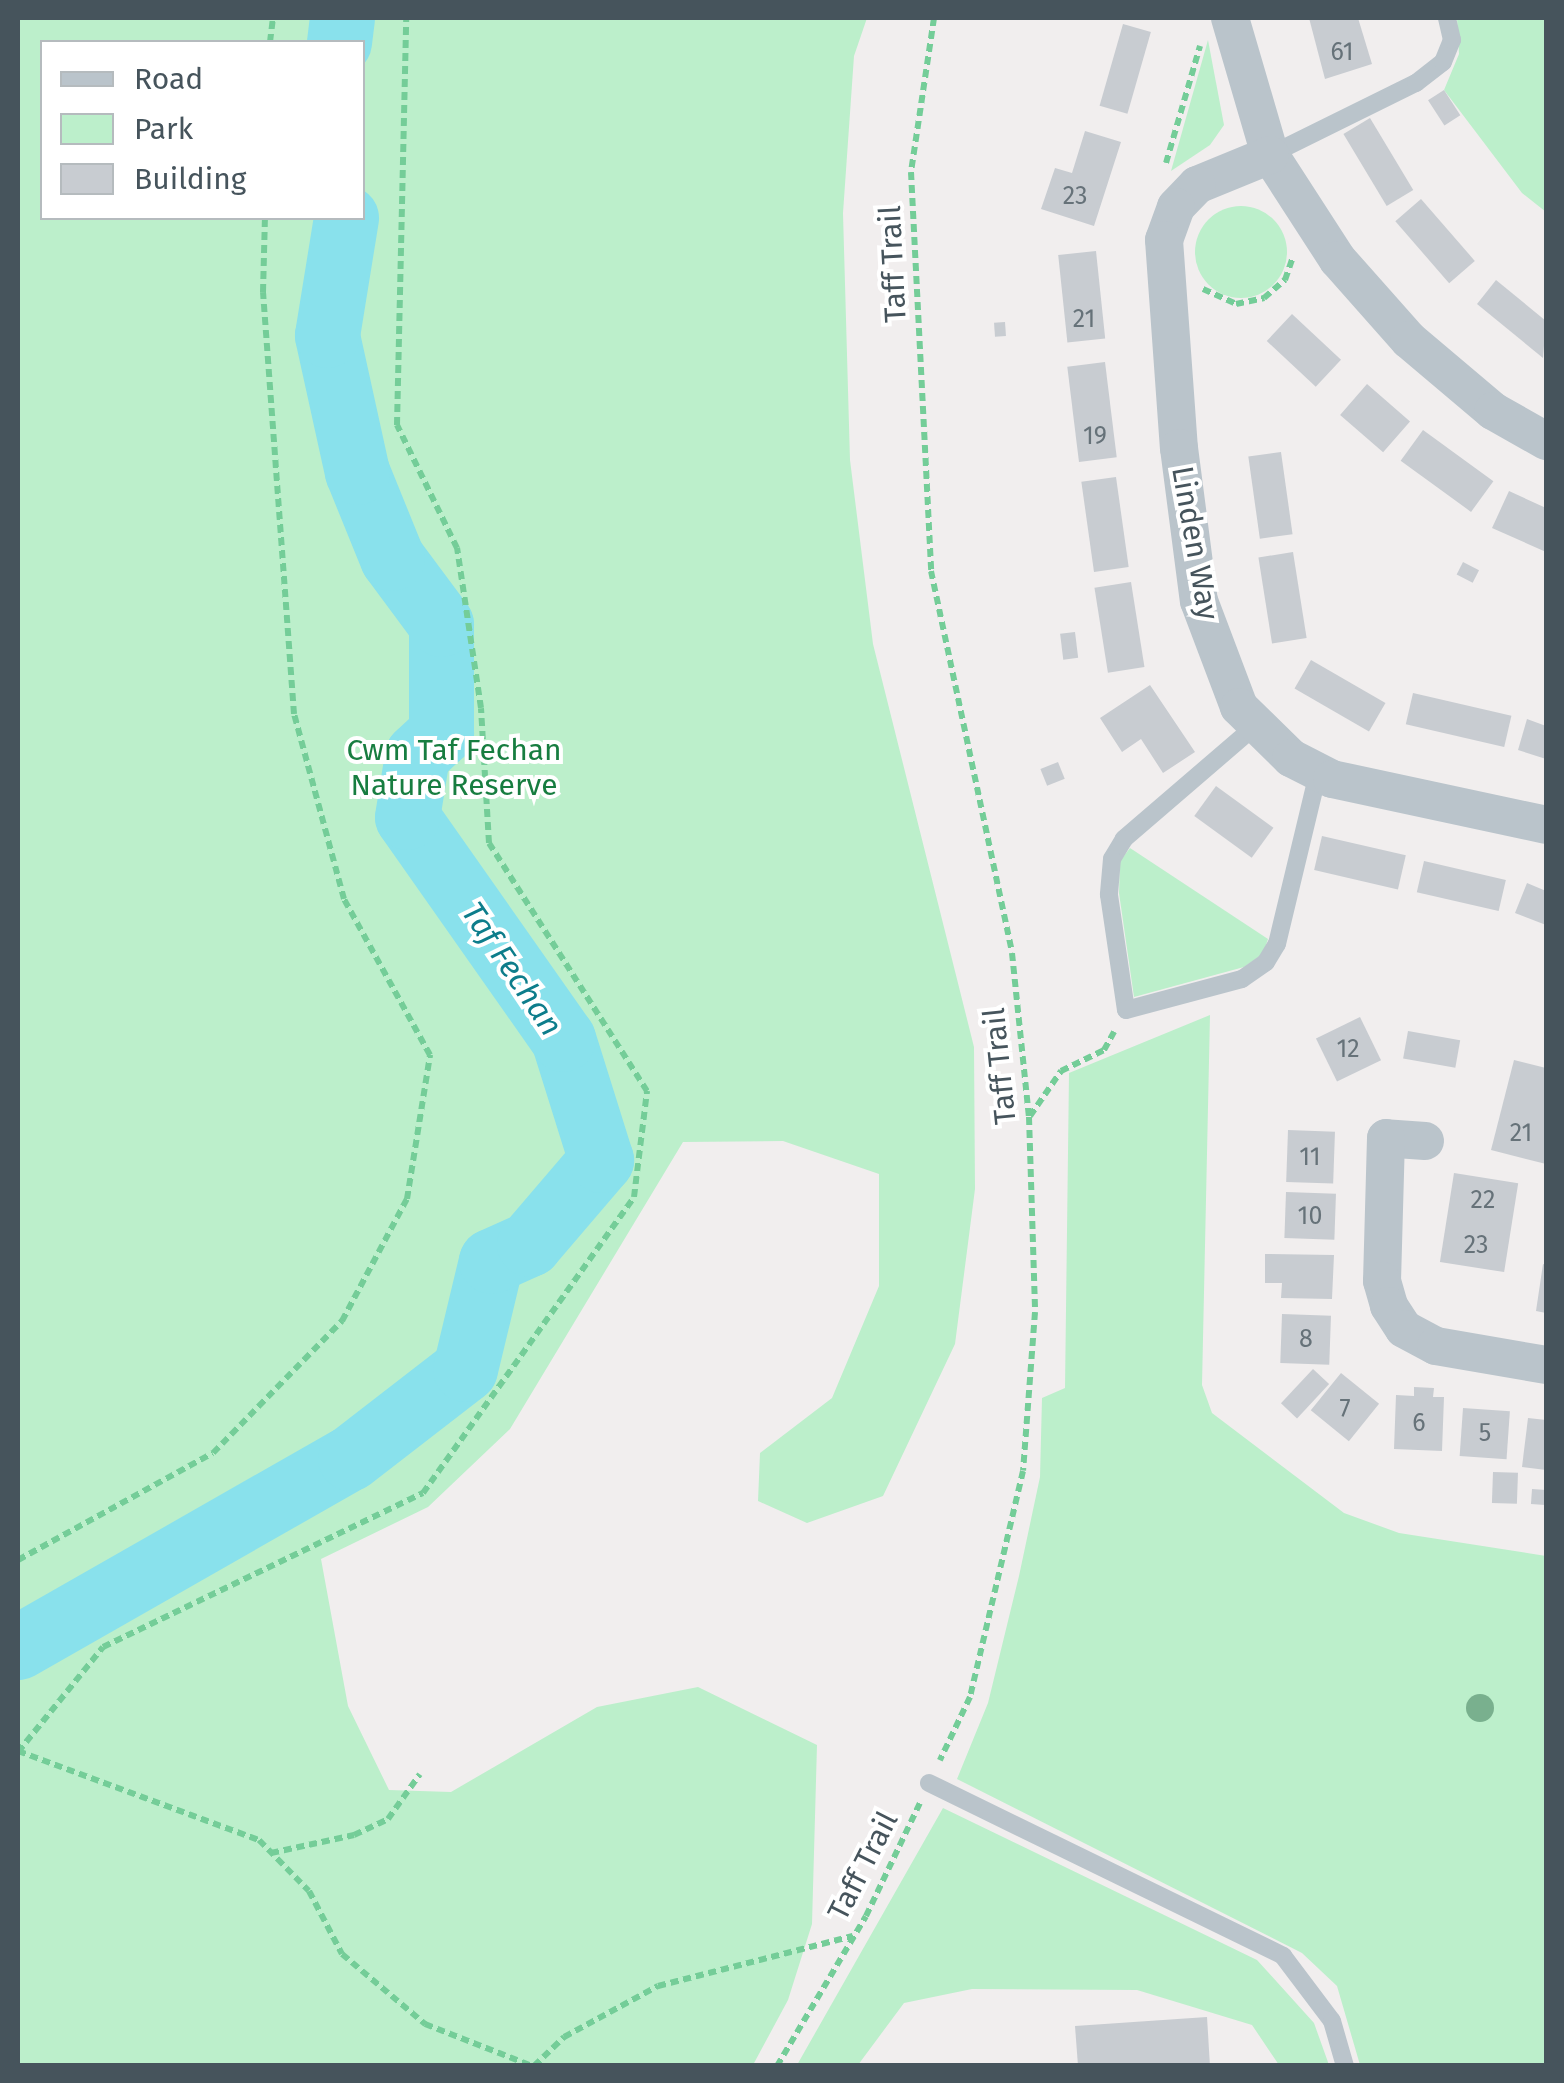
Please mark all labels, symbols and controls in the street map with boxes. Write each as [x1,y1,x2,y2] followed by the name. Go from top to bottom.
[1331,37,1353,67] house number: 61
[40,40,365,220] legend
[134,61,203,97] text: Road
[134,111,193,147] text: Park
[134,161,246,197] text: Building
[1063,181,1087,211] house number: 23
[872,205,914,323] street label: Taff Trail
[1073,304,1095,334] house number: 21
[1083,421,1107,451] house number: 19
[1164,463,1226,623] street label: Linden Way
[346,732,562,802] park label: Cwm Taf Fechan Nature Reserve
[453,895,571,1043] water label: Taf Fechan
[976,1006,1024,1126] street label: Taff Trail
[1336,1034,1360,1064] house number: 12
[1510,1118,1532,1148] house number: 21
[1299,1142,1321,1172] house number: 11
[1471,1185,1495,1215] house number: 22
[1298,1201,1322,1231] house number: 10
[1464,1230,1488,1260] house number: 23
[1299,1324,1313,1354] house number: 8
[1339,1393,1351,1423] house number: 7
[1412,1408,1426,1438] house number: 6
[1479,1418,1491,1448] house number: 5
[820,1806,906,1926] street label: Taff Trail

